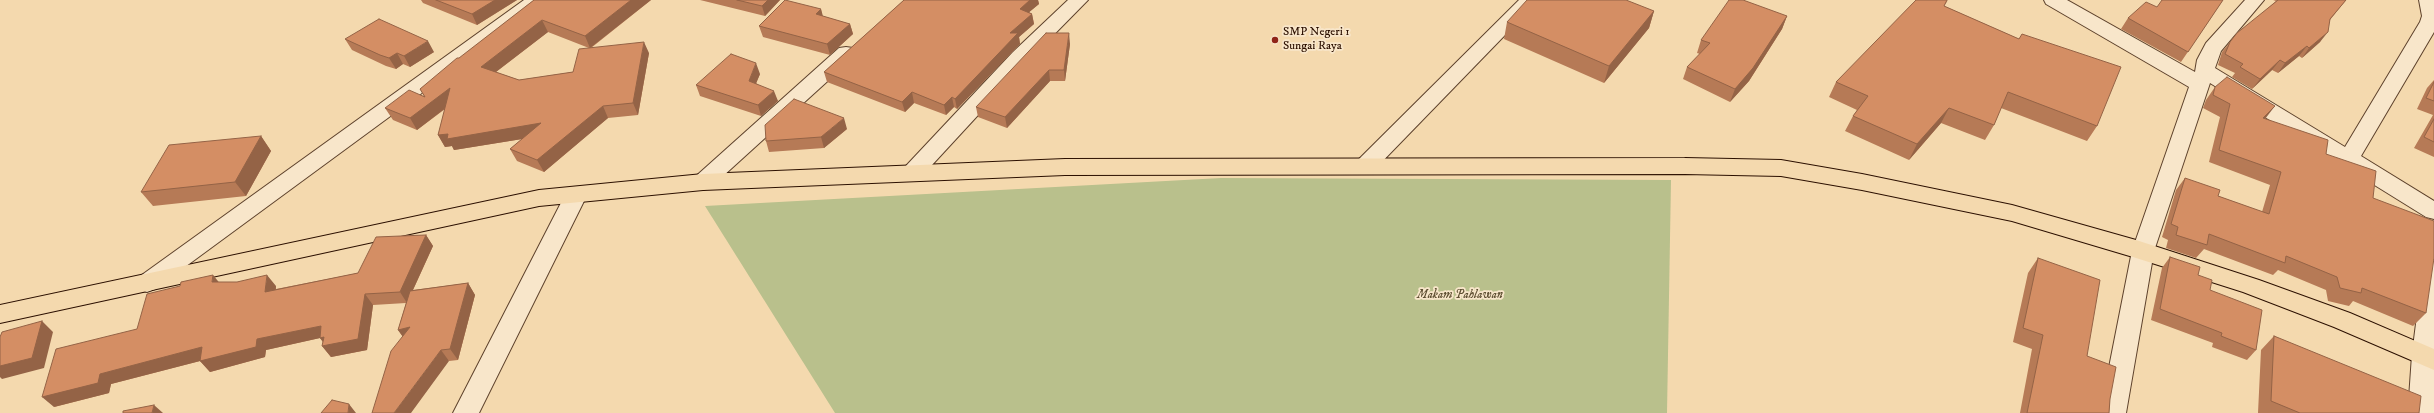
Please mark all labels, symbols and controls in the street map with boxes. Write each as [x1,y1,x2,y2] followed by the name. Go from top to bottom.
[1283,26,1350,54] place label: SMP Negeri 1 Sungai Raya
[1270,35,1280,45] marker: SMP Negeri 1 Sungai Raya
[1417,289,1503,303] park label: Makam Pahlawan

